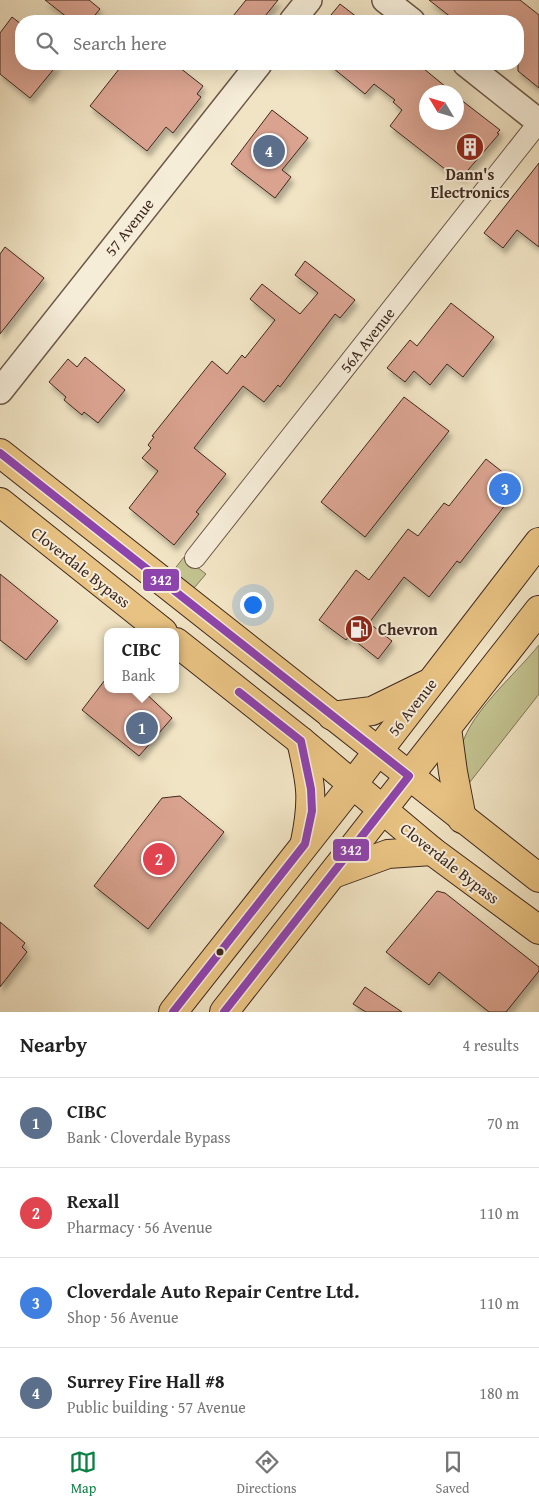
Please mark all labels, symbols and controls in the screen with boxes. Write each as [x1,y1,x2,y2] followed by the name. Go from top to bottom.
[15,15,524,70] search box
[33,29,61,57] icon: search
[73,29,167,57] text: Search here
[419,85,464,130] north arrow
[253,132,285,170] pin: 4
[455,132,485,162] building icon: Dann's Electronics
[430,162,510,204] place label: Dann's Electronics
[99,193,159,261] street label: 57 Avenue
[334,302,400,378] street label: 56A Avenue
[489,470,521,508] pin: 3
[26,521,136,613] street label: Cloverdale Bypass
[142,568,180,592] line badge: 342
[150,570,172,590] text: 342
[240,592,266,618] your location
[344,614,374,644] fuel station icon: Chevron
[378,617,438,641] place label: Chevron
[104,628,179,693] popup
[122,635,161,663] text: CIBC
[122,663,155,687] text: Bank
[382,673,442,741] street label: 56 Avenue
[126,709,158,747] pin: 1
[395,817,505,909] street label: Cloverdale Bypass
[332,838,370,862] line badge: 342
[143,840,175,878] pin: 2
[340,840,362,860] text: 342
[215,947,225,957] unlabelled marker
[20,1029,87,1060] text: Nearby
[462,1033,519,1057] text: 4 results
[67,1097,107,1125] text: CIBC
[32,1111,40,1135] text: 1
[487,1111,519,1135] text: 70 m
[67,1125,231,1149] text: Bank · Cloverdale Bypass
[67,1187,119,1215] text: Rexall
[32,1201,40,1225] text: 2
[479,1201,519,1225] text: 110 m
[67,1215,212,1239] text: Pharmacy · 56 Avenue
[67,1277,359,1305] text: Cloverdale Auto Repair Centre Ltd.
[32,1291,40,1315] text: 3
[479,1291,519,1315] text: 110 m
[67,1305,178,1329] text: Shop · 56 Avenue
[67,1367,225,1395] text: Surrey Fire Hall #8
[32,1381,40,1405] text: 4
[479,1381,519,1405] text: 180 m
[67,1395,246,1419] text: Public building · 57 Avenue
[69,1448,97,1498] tab: Map
[236,1448,297,1498] tab: Directions
[436,1448,470,1498] tab: Saved

